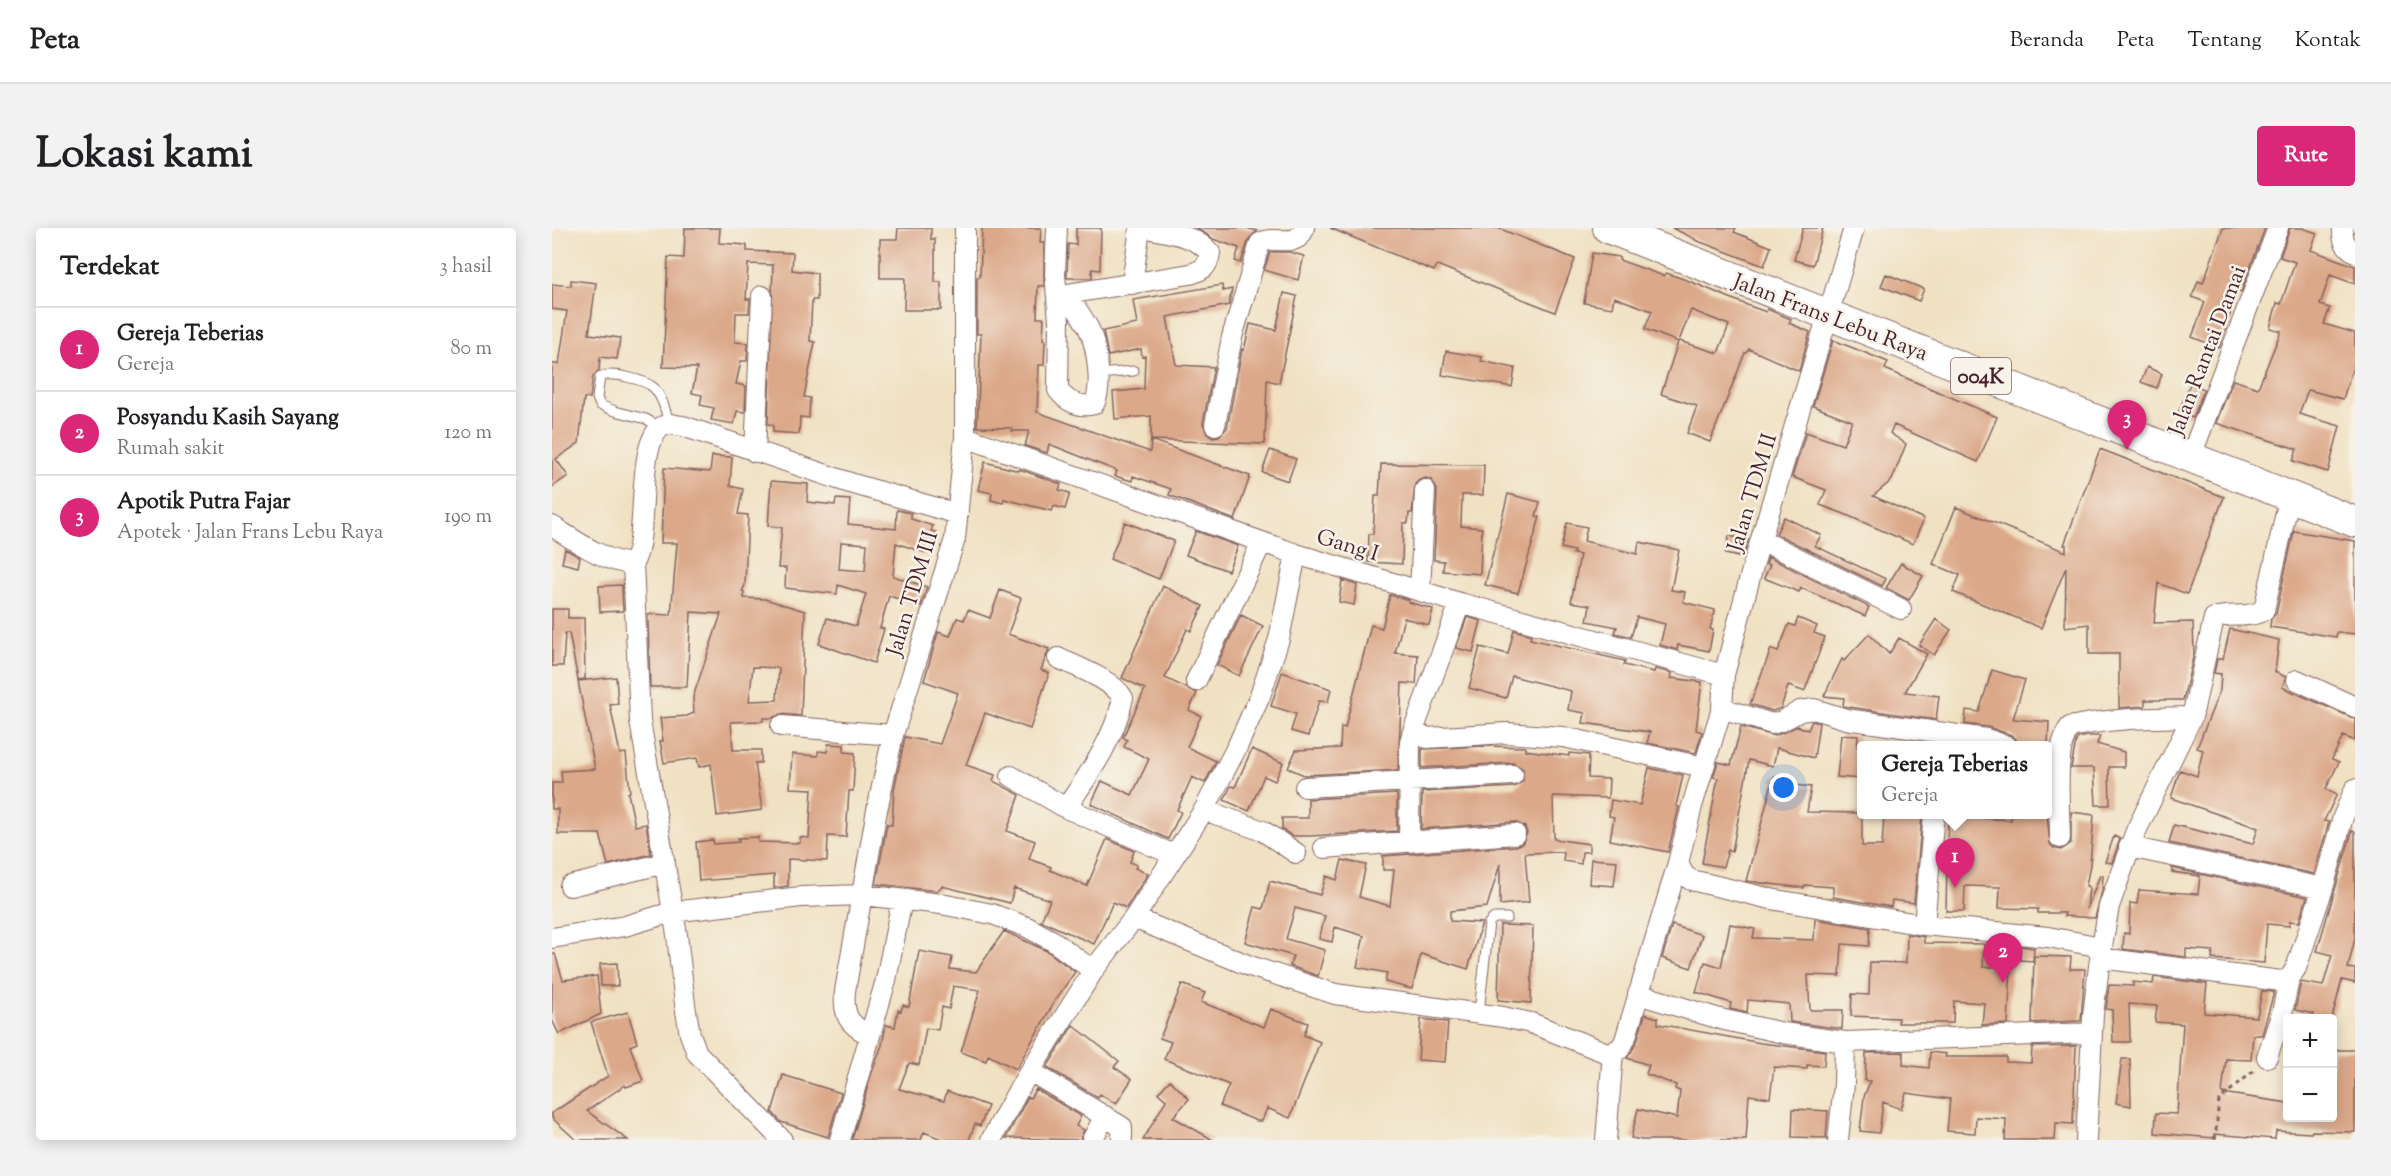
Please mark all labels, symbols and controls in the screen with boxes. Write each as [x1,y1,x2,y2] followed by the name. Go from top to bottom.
[30,21,80,61] text: Peta
[2010,26,2084,56] text: Beranda
[2117,26,2155,56] text: Peta
[2188,26,2262,56] text: Tentang
[2295,26,2361,56] text: Kontak
[36,126,253,186] text: Lokasi kami
[2257,126,2355,186] button: Rute
[60,249,159,286] text: Terdekat
[440,253,492,282] text: 3 hasil
[2161,261,2256,442] street label: Jalan Rantai Damai
[1727,267,1932,371] street label: Jalan Frans Lebu Raya
[117,319,264,351] text: Gereja Teberias
[76,335,83,364] text: 1
[451,335,492,364] text: 80 m
[117,351,174,380] text: Gereja
[1951,358,2011,394] road number: 004K
[2108,400,2146,450] pin: 3
[117,403,339,435] text: Posyandu Kasih Sayang
[75,419,84,448] text: 2
[444,419,492,448] text: 120 m
[1720,430,1787,557] street label: Jalan TDM II
[117,435,224,464] text: Rumah sakit
[117,487,291,519] text: Apotik Putra Fajar
[75,503,84,532] text: 3
[444,503,492,532] text: 190 m
[117,519,383,548] text: Apotek · Jalan Frans Lebu Raya
[1312,522,1382,571] street label: Gang I
[879,527,948,661] street label: Jalan TDM III
[1857,741,2052,819] popup
[1881,750,2028,782] text: Gereja Teberias
[1769,773,1798,802] your location
[1881,782,1938,811] text: Gereja
[1936,838,1974,888] pin: 1
[1984,934,2022,983] pin: 2
[2283,1014,2337,1122] map controls
[2283,1014,2337,1068] button: +
[2283,1068,2337,1122] button: −

